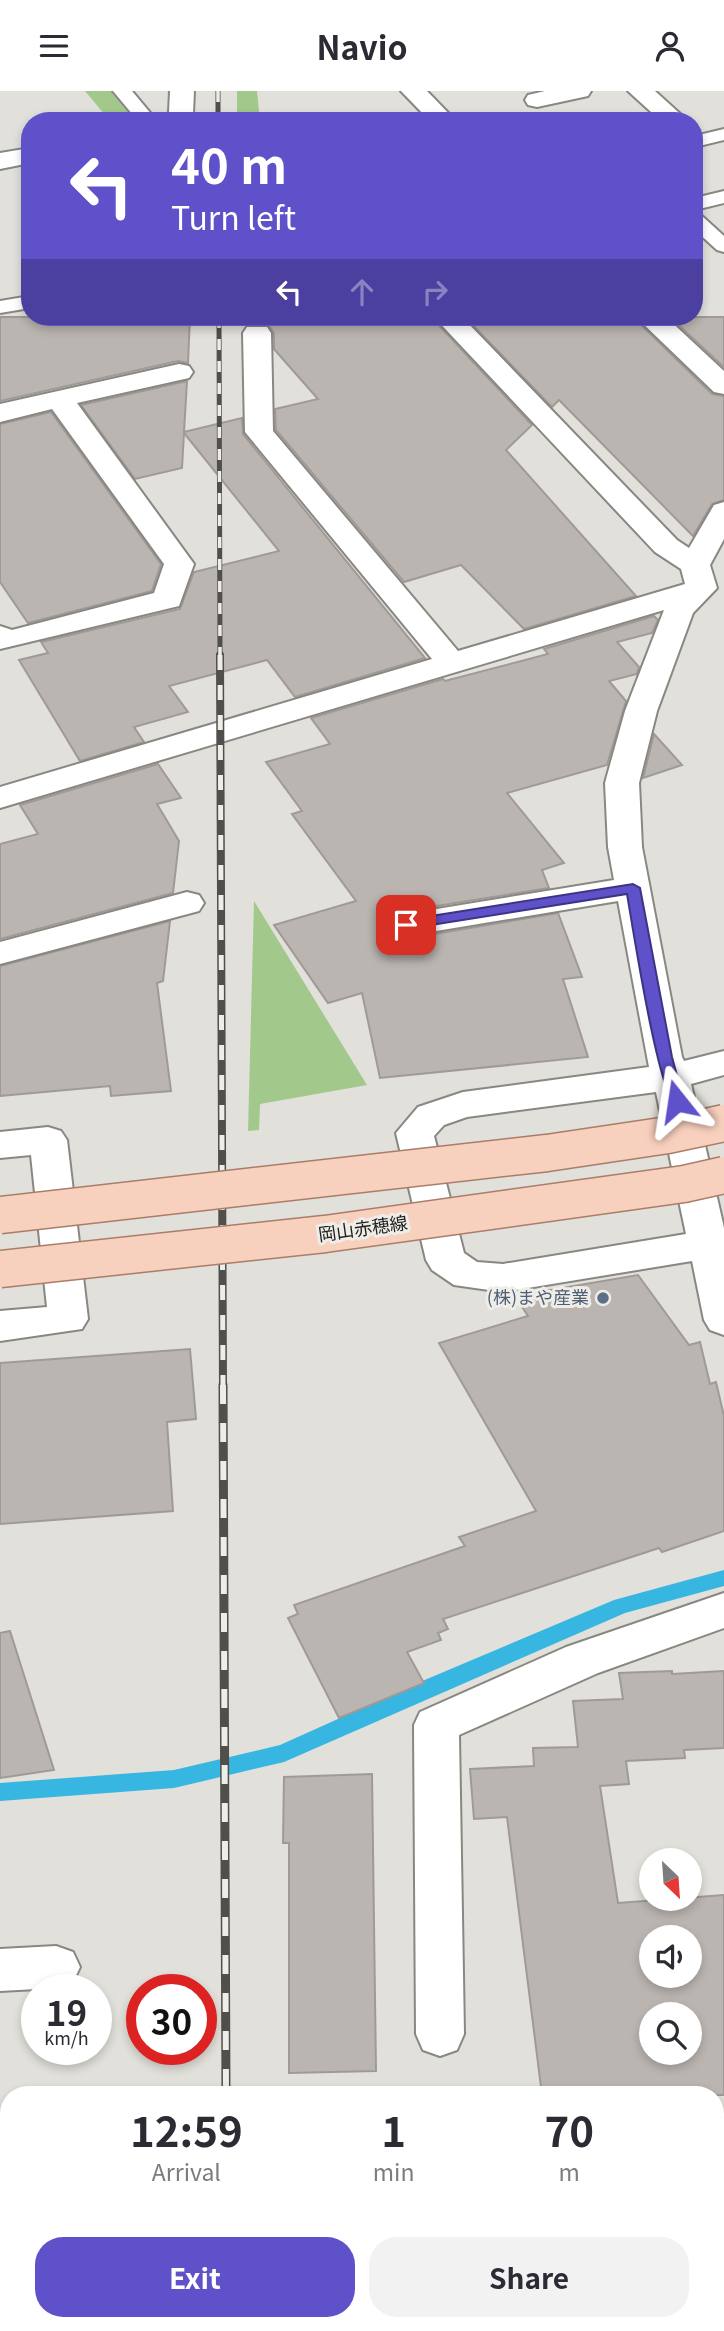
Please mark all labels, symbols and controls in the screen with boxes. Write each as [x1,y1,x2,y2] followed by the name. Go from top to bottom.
[316,23,408,69] text: Navio
[35,27,73,65] icon: menu
[651,27,689,65] icon: person
[171,127,287,198] text: 40 m
[56,140,147,231] icon: left
[171,193,296,239] text: Turn left
[270,273,308,311] icon: left
[343,273,381,311] icon: ahead
[416,273,454,311] icon: right
[376,895,436,955] pin
[387,906,425,944] icon: arrive
[640,1064,714,1138] position arrow
[316,1208,409,1246] street label: 岡山赤穂線
[487,1283,589,1309] place label: (株)まや産業
[595,1290,611,1306] marker: (株)まや産業
[639,1848,702,1911] north arrow
[639,1848,702,2065] map controls
[639,1925,702,1988] button: sound
[126,1974,217,2065] speed limit sign: 30
[46,1985,87,2036] text: 19
[639,2002,702,2065] button: search
[44,2024,89,2050] text: km/h
[130,2098,243,2159] text: 12:59
[381,2098,406,2159] text: 1
[544,2098,594,2159] text: 70
[152,2154,221,2188] text: Arrival
[373,2154,414,2188] text: min
[559,2154,580,2188] text: m
[35,2237,355,2317] button: Exit
[369,2237,689,2317] button: Share

